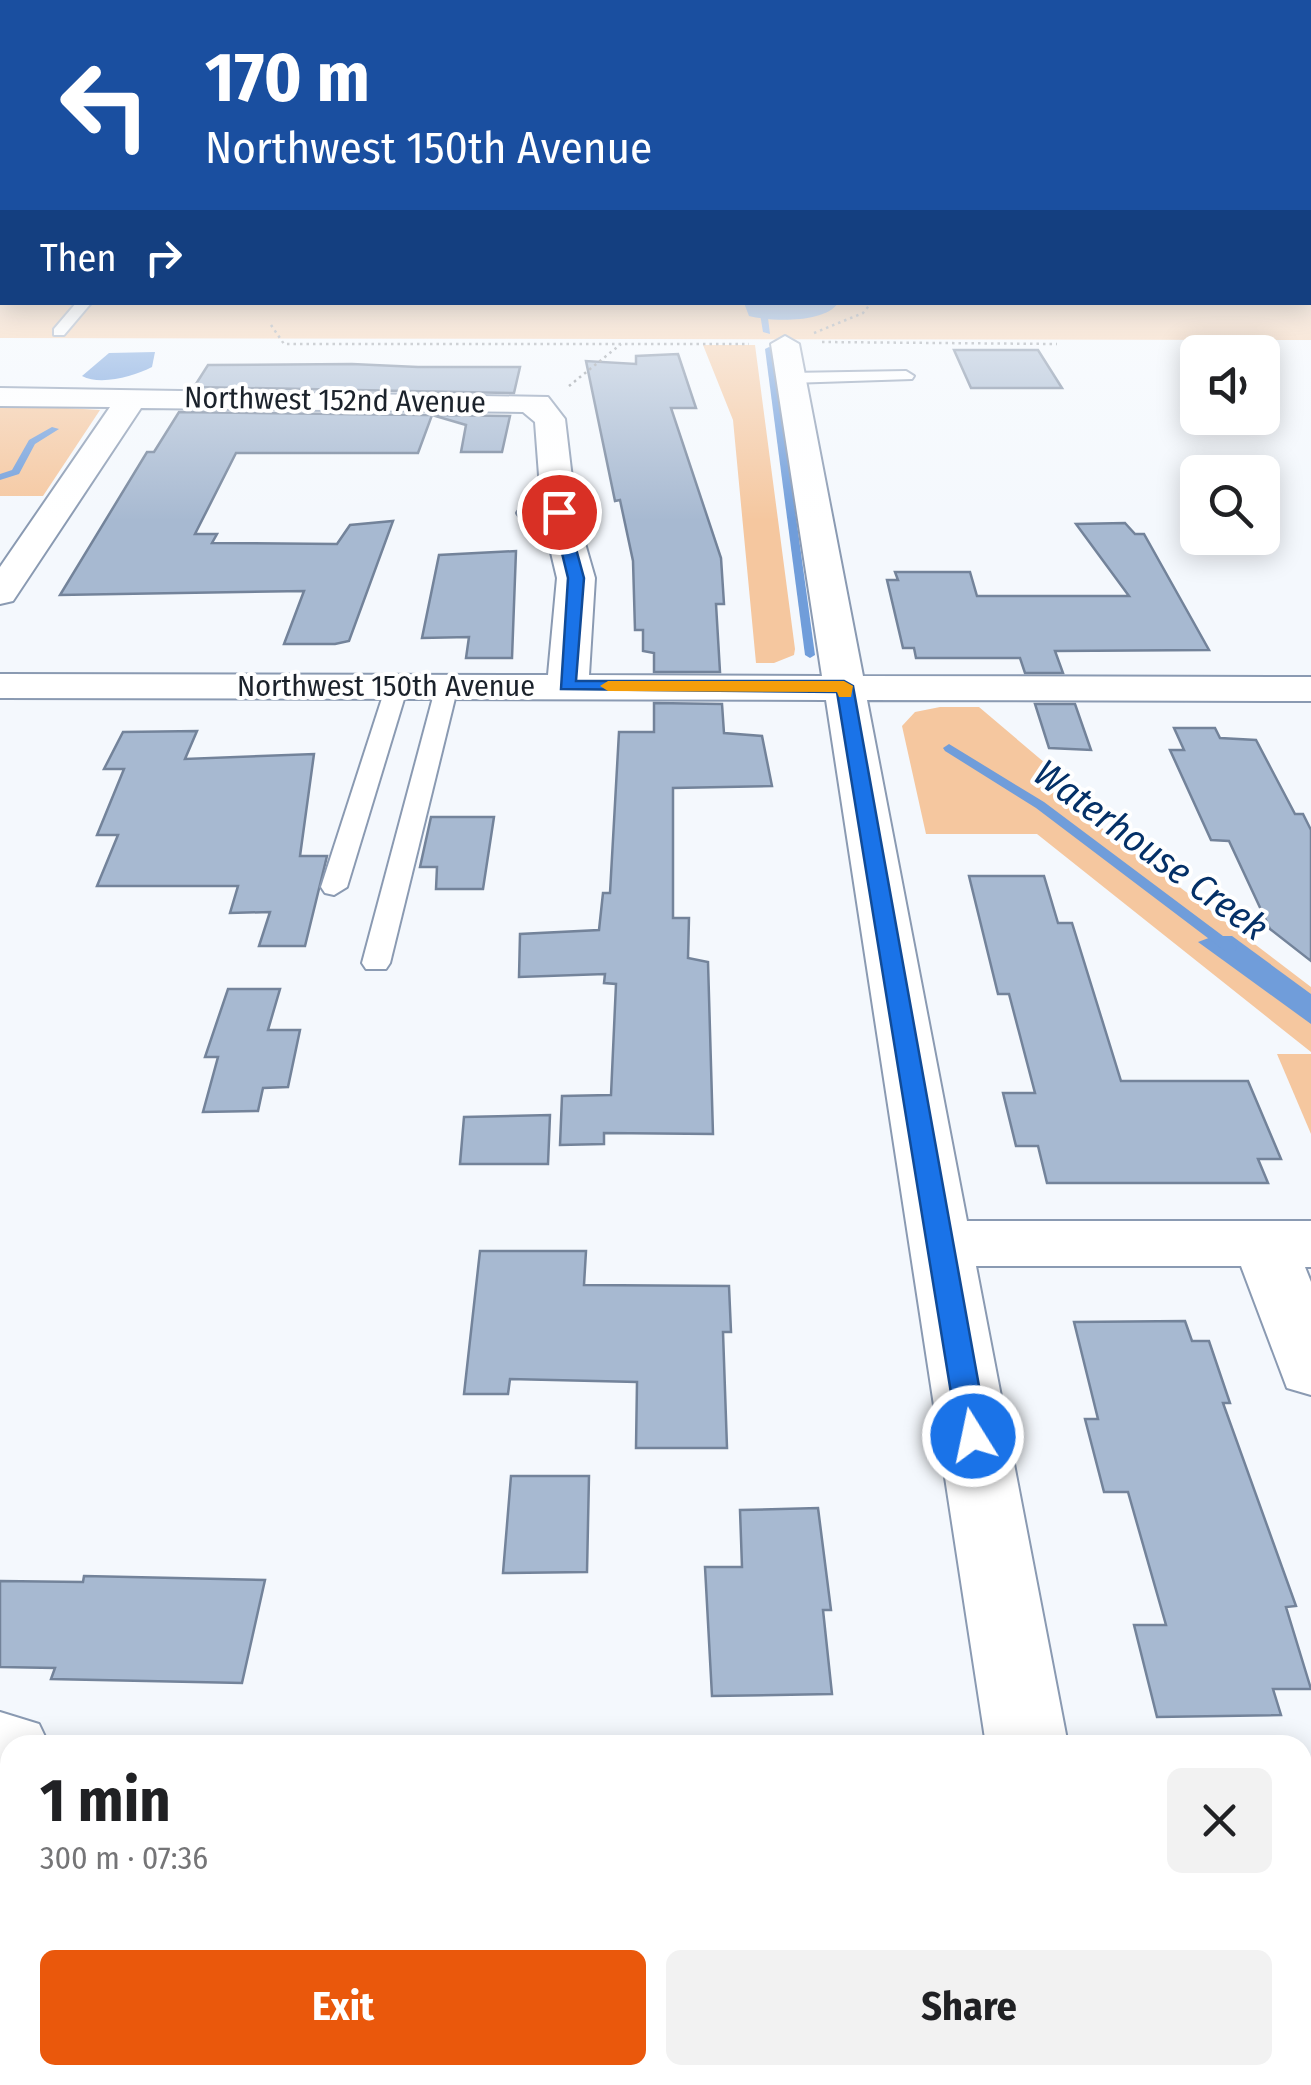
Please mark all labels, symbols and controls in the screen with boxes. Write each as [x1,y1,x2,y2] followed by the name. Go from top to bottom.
[205,36,370,120] text: 170 m
[40,40,170,170] icon: left
[205,121,652,175] text: Northwest 150th Avenue
[136,230,191,285] icon: right
[40,235,116,281] text: Then
[1180,335,1280,555] map controls
[1180,335,1280,435] button: sound
[184,379,486,421] street label: Northwest 152nd Avenue
[1180,455,1280,555] button: search
[517,470,602,555] pin
[532,485,587,540] icon: arrive
[237,668,535,704] street label: Northwest 150th Avenue
[1025,750,1277,950] water label: Waterhouse Creek
[921,1384,1025,1488] position arrow
[40,1765,171,1837] text: 1 min
[1167,1768,1272,1873] button: close
[40,1839,208,1877] text: 300 m · 07:36
[40,1950,646,2065] button: Exit
[666,1950,1272,2065] button: Share

